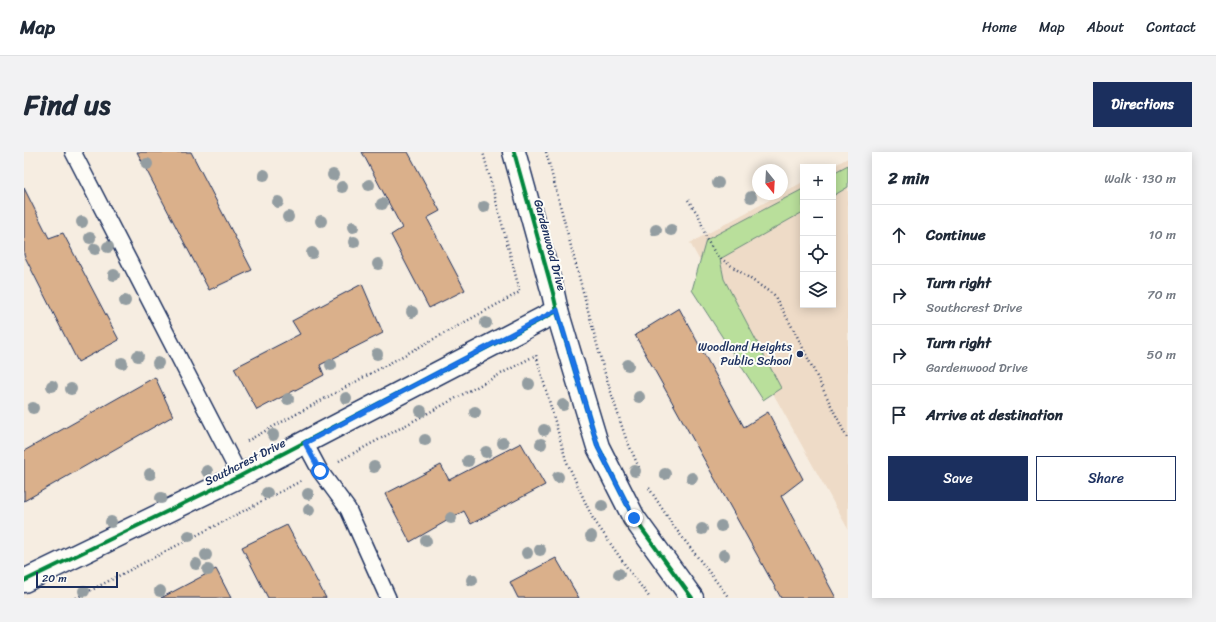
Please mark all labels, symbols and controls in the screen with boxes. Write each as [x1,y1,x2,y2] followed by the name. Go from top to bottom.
[20,11,55,44] text: Map
[982,15,1017,40] text: Home
[1039,15,1065,40] text: Map
[1087,15,1124,40] text: About
[1146,15,1196,40] text: Contact
[24,80,111,129] text: Find us
[1093,82,1192,127] button: Directions
[888,163,929,193] text: 2 min
[752,164,788,200] north arrow
[800,164,836,308] map controls
[800,164,836,200] button: +
[1104,167,1176,190] text: Walk · 130 m
[527,197,573,293] street label: Gardenwood Drive
[800,200,836,236] button: −
[926,222,986,248] text: Continue
[1149,223,1176,246] text: 10 m
[888,224,910,246] icon: ahead
[800,236,836,272] button: locate
[926,270,991,296] text: Turn right
[800,272,836,308] button: layers
[1147,283,1176,306] text: 70 m
[888,284,910,306] icon: right
[926,296,1022,319] text: Southcrest Drive
[926,330,991,356] text: Turn right
[698,336,793,372] place label: Woodland Heights Public School
[1146,343,1176,366] text: 50 m
[888,344,910,366] icon: right
[795,349,805,359] marker: Woodland Heights Public School
[926,356,1028,379] text: Gardenwood Drive
[926,402,1063,428] text: Arrive at destination
[888,404,910,426] icon: arrive
[200,432,290,492] street label: Southcrest Drive
[888,456,1028,501] button: Save
[1036,456,1176,501] button: Share
[311,462,329,480] route start
[625,509,643,527] route end
[42,569,67,588] text: 20 m
[36,570,118,589] scale bar

